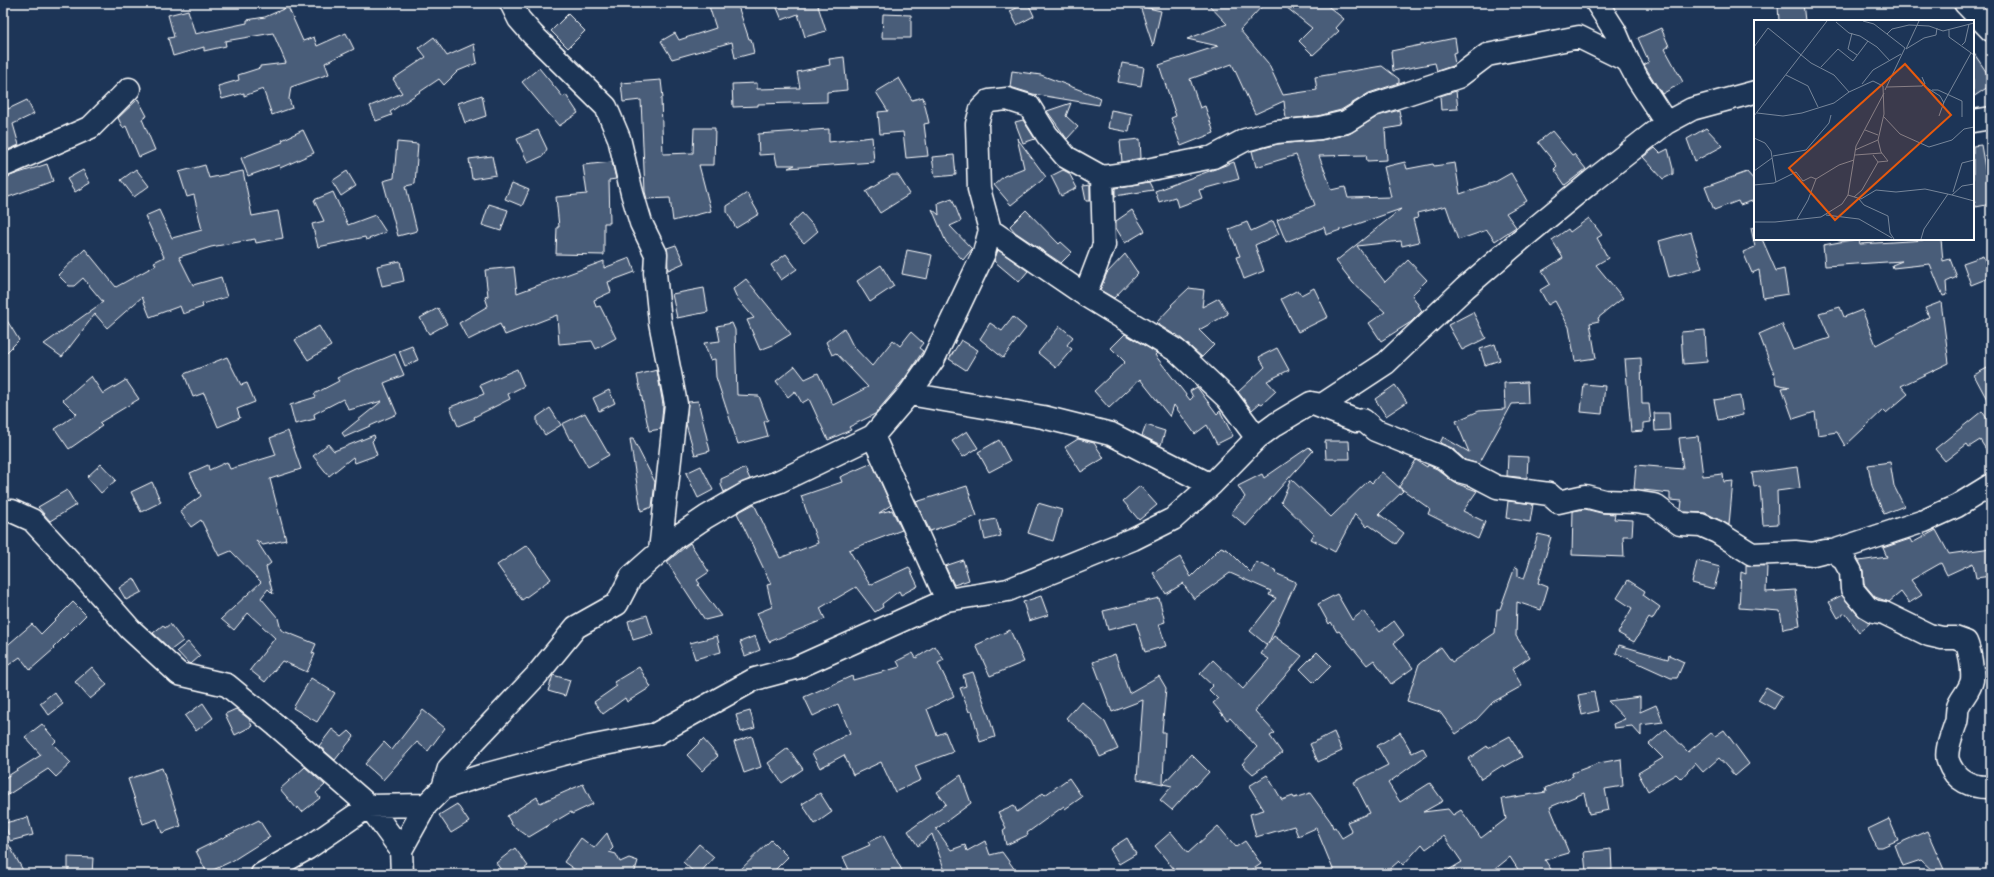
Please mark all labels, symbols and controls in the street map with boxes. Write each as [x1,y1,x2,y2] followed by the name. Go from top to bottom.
[1754,20,1974,240] inset map

